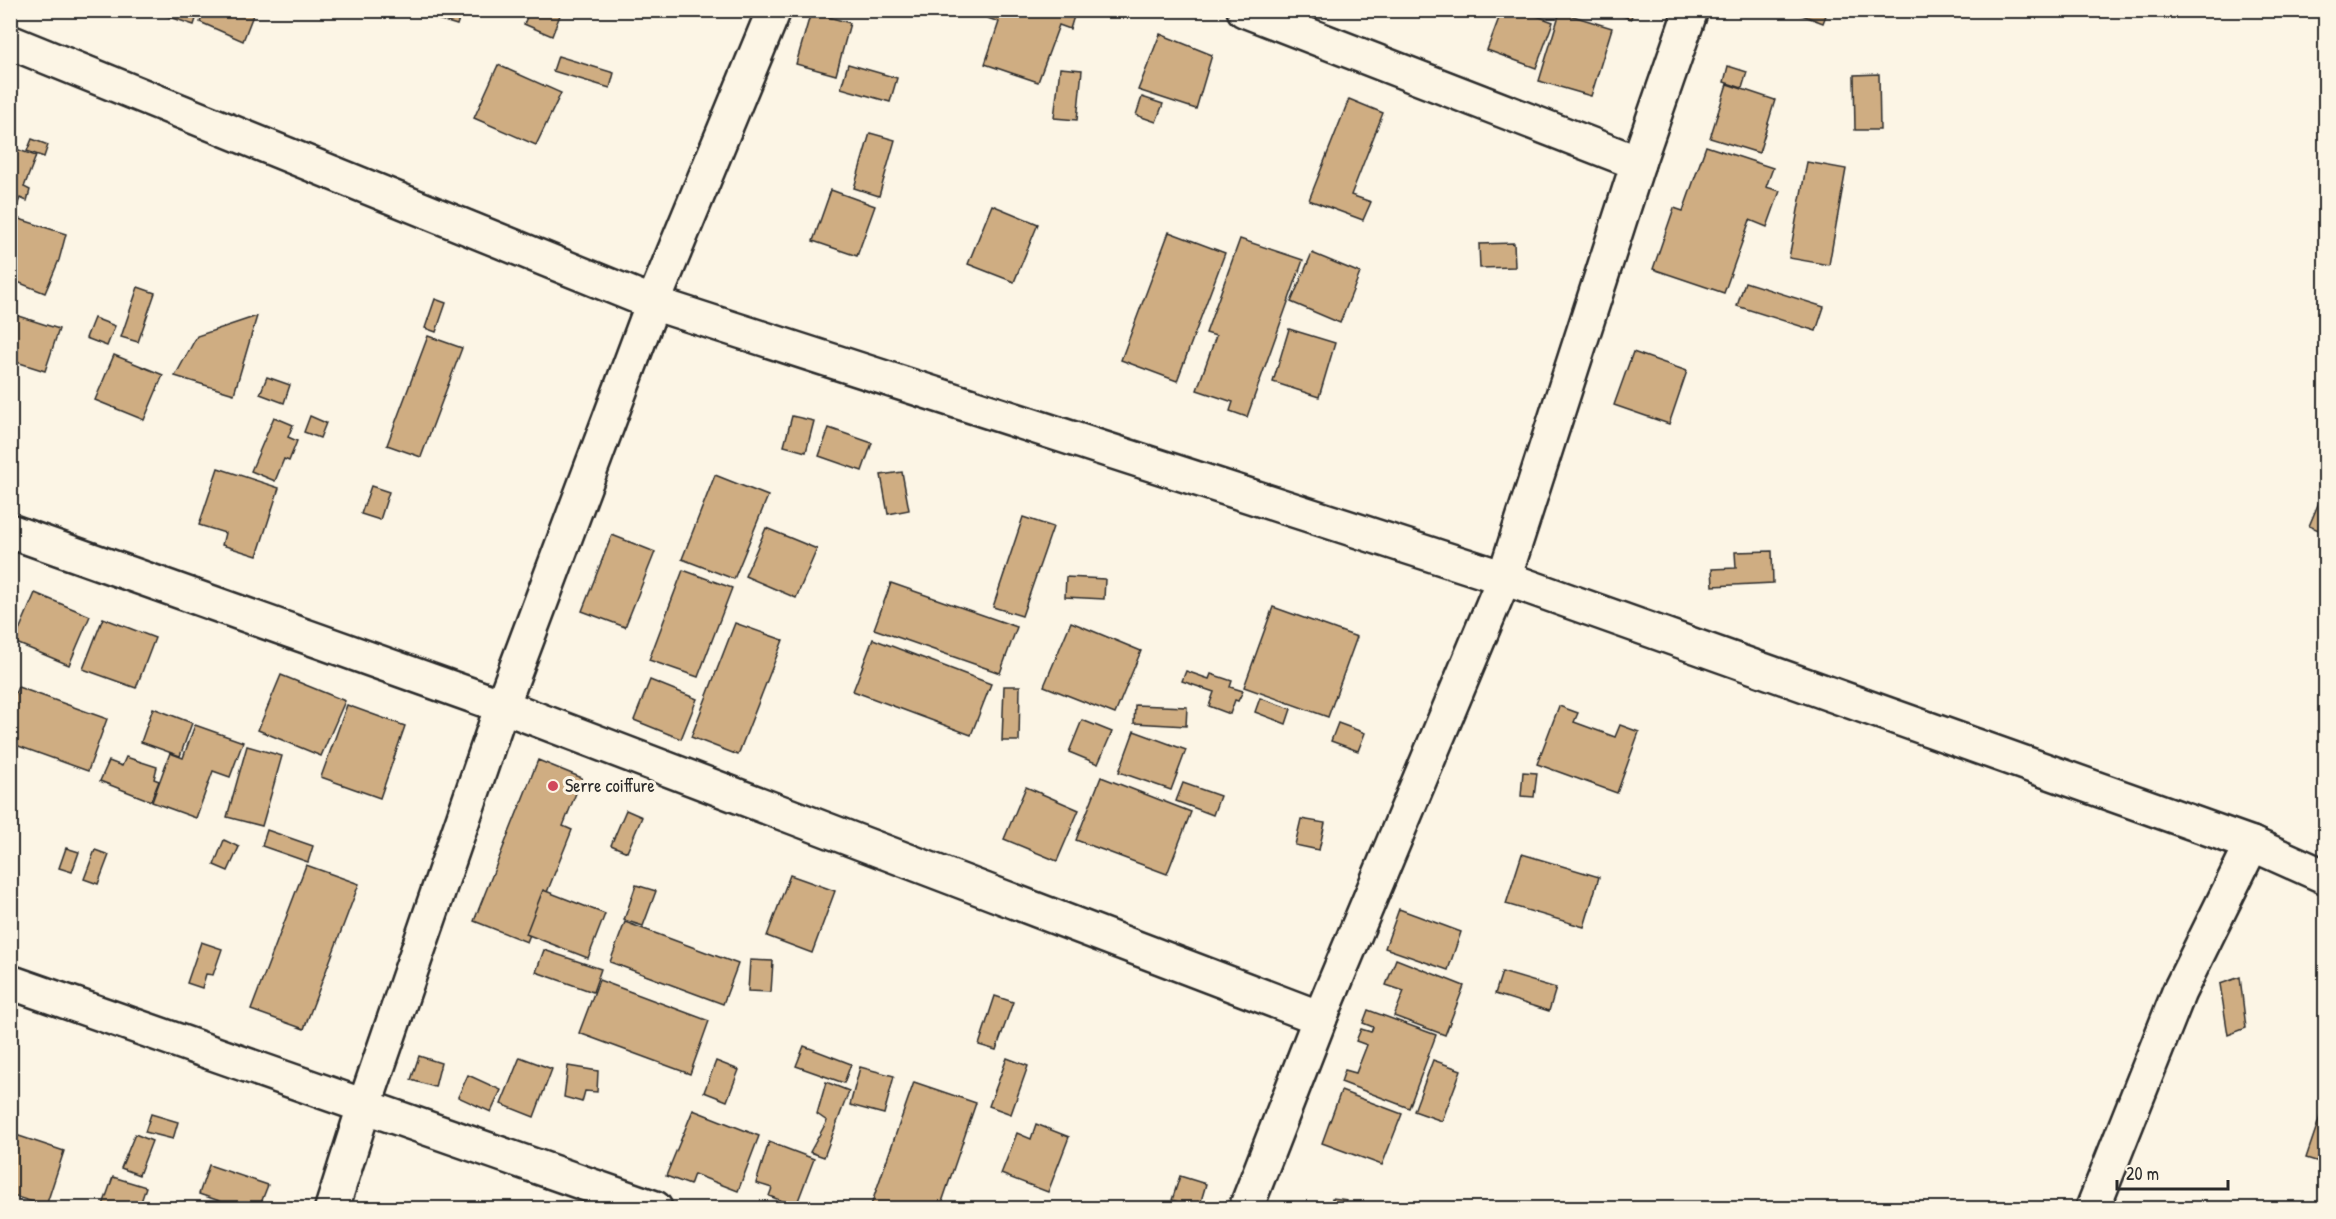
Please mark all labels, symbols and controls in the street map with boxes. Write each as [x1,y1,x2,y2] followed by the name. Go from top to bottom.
[565,773,655,798] place label: Serre coiffure
[546,779,560,793] marker: Serre coiffure
[2117,1153,2228,1191] scale bar
[2126,1161,2159,1186] text: 20 m

